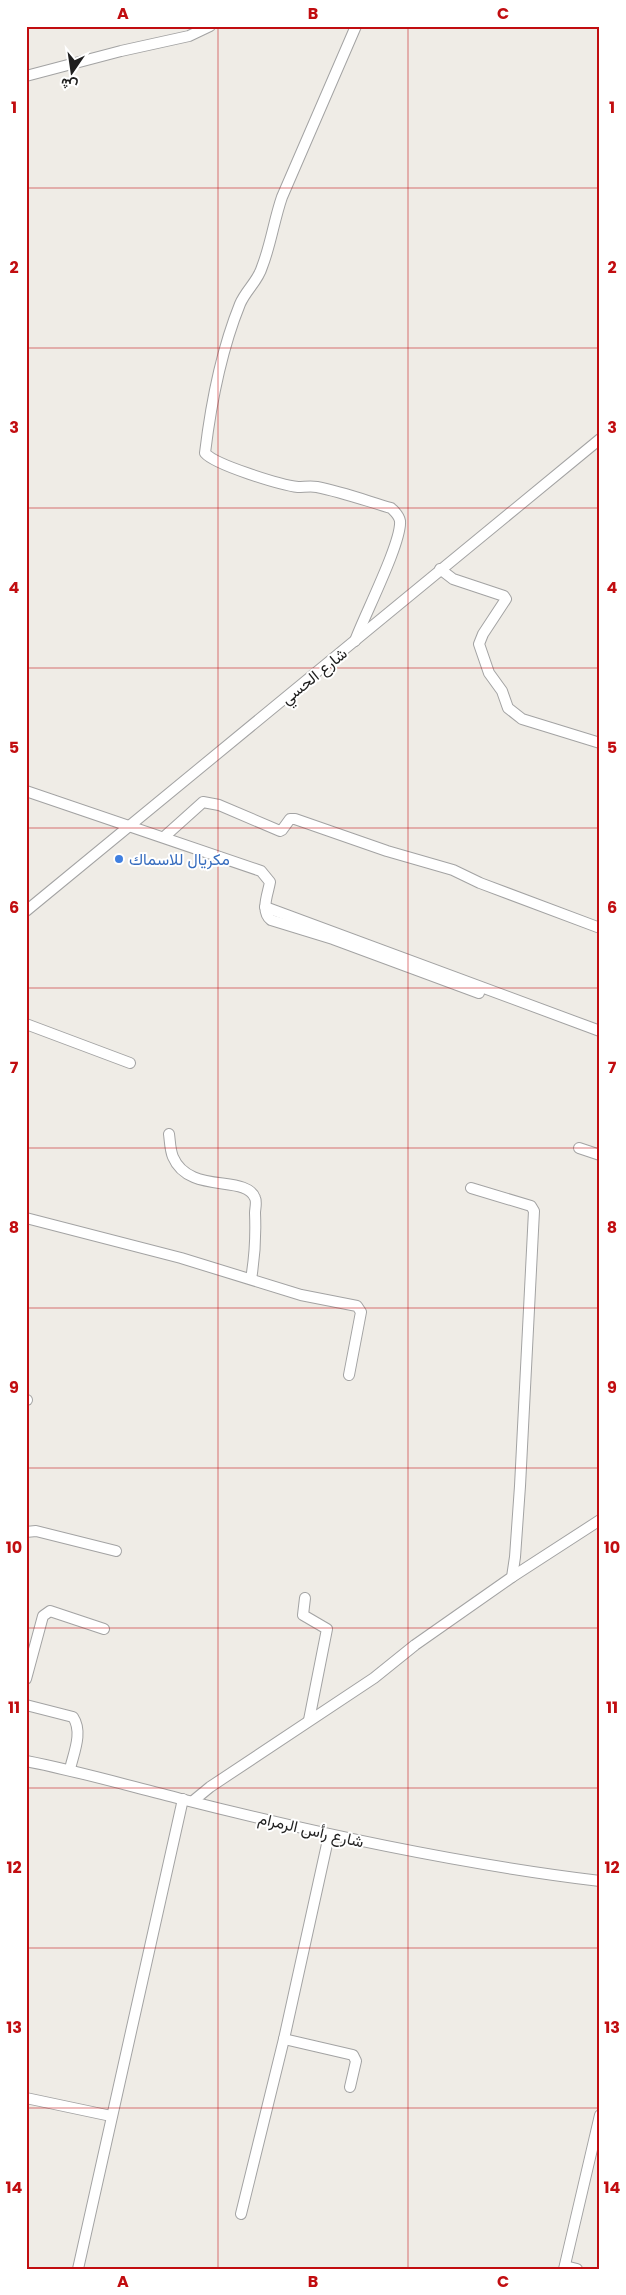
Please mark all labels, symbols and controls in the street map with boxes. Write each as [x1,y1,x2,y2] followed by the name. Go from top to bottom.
[117,2,129,25] text: A
[308,2,318,25] text: B
[497,2,509,25] text: C
[48,48,98,98] north arrow
[58,73,80,96] text: ش
[11,96,17,119] text: 1
[609,96,615,119] text: 1
[9,256,19,279] text: 2
[607,256,617,279] text: 2
[9,416,19,439] text: 3
[607,416,617,439] text: 3
[9,576,20,599] text: 4
[607,576,618,599] text: 4
[276,642,353,712] street label: شارع الحسي
[9,736,19,759] text: 5
[607,736,617,759] text: 5
[129,848,230,871] place label: مكريال للاسماك
[113,853,125,865] marker: مكريال للاسماك
[9,896,19,919] text: 6
[607,896,617,919] text: 6
[10,1056,19,1079] text: 7
[608,1056,617,1079] text: 7
[9,1216,19,1239] text: 8
[607,1216,617,1239] text: 8
[9,1376,19,1399] text: 9
[607,1376,617,1399] text: 9
[6,1536,22,1559] text: 10
[604,1536,620,1559] text: 10
[8,1696,20,1719] text: 11
[606,1696,618,1719] text: 11
[256,1807,366,1853] street label: شارع رأس الرمرام
[6,1856,22,1879] text: 12
[604,1856,620,1879] text: 12
[6,2016,22,2039] text: 13
[604,2016,620,2039] text: 13
[6,2176,23,2199] text: 14
[604,2176,621,2199] text: 14
[117,2270,129,2293] text: A
[308,2270,318,2293] text: B
[497,2270,509,2293] text: C

